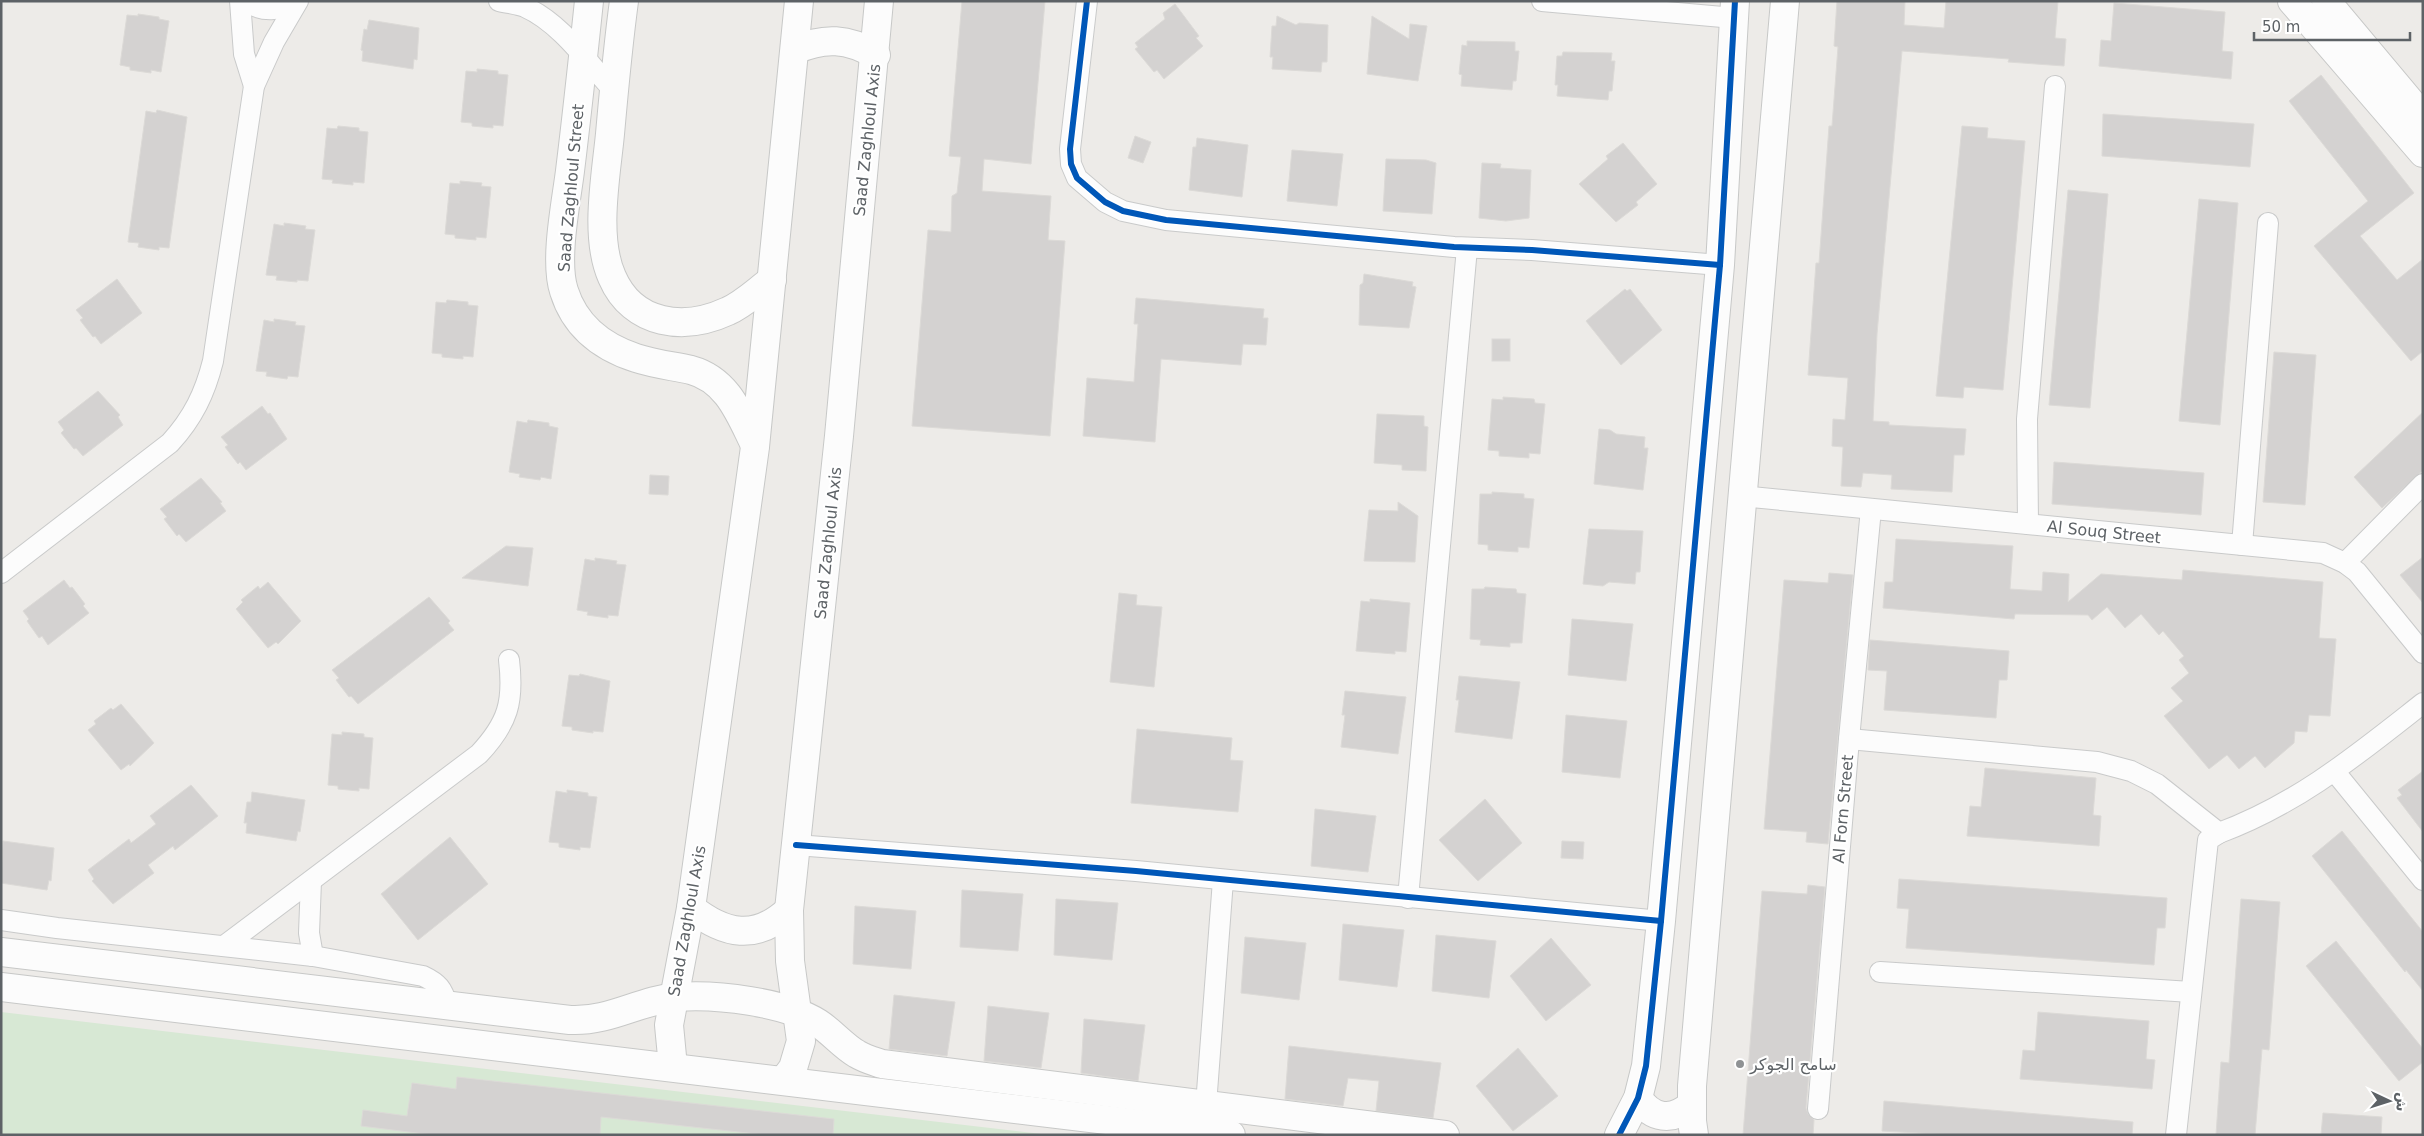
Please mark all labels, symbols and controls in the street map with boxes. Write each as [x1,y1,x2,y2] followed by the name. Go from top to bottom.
[2254,10,2410,42] scale bar
[2262,18,2300,36] text: 50 m
[850,63,884,217] street label: Saad Zaghloul Axis
[554,103,588,273] street label: Saad Zaghloul Street
[811,466,845,620] street label: Saad Zaghloul Axis
[2046,517,2162,547] street label: Al Souq Street
[1829,754,1857,864] street label: Al Forn Street
[664,844,710,998] street label: Saad Zaghloul Axis
[1749,1055,1837,1075] place label: سامح الجوكر
[1734,1058,1746,1070] marker: سامح الجوكر
[2364,1076,2414,1126] north arrow
[2393,1092,2411,1112] text: ش

